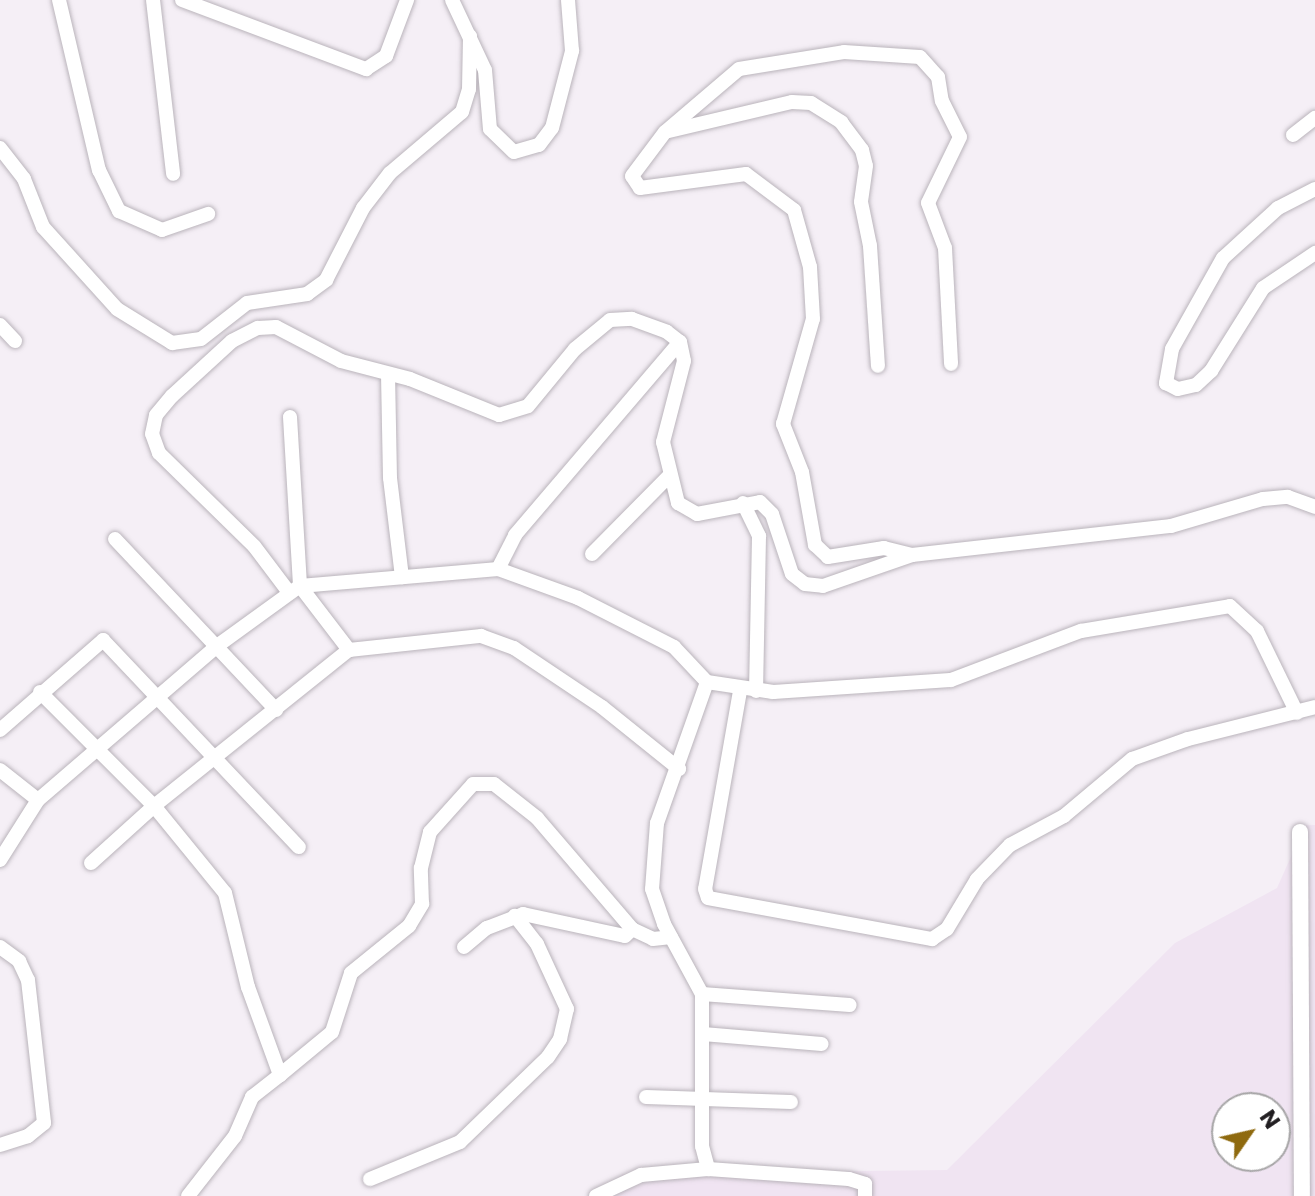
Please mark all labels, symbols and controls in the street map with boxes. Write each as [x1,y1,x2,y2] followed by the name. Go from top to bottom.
[1211,1092,1291,1172] north arrow
[1252,1104,1287,1135] text: N

